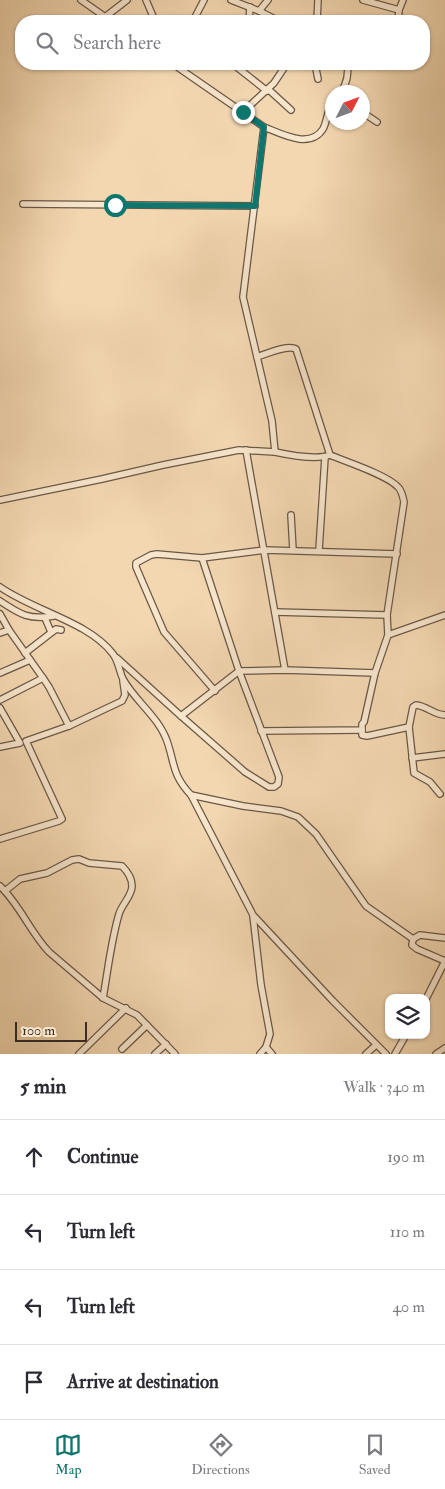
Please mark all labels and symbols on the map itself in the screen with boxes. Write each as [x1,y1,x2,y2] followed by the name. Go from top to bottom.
[325,85,370,130] north arrow
[232,101,255,124] route end
[104,194,127,217] route start
[15,1019,88,1042] scale bar

